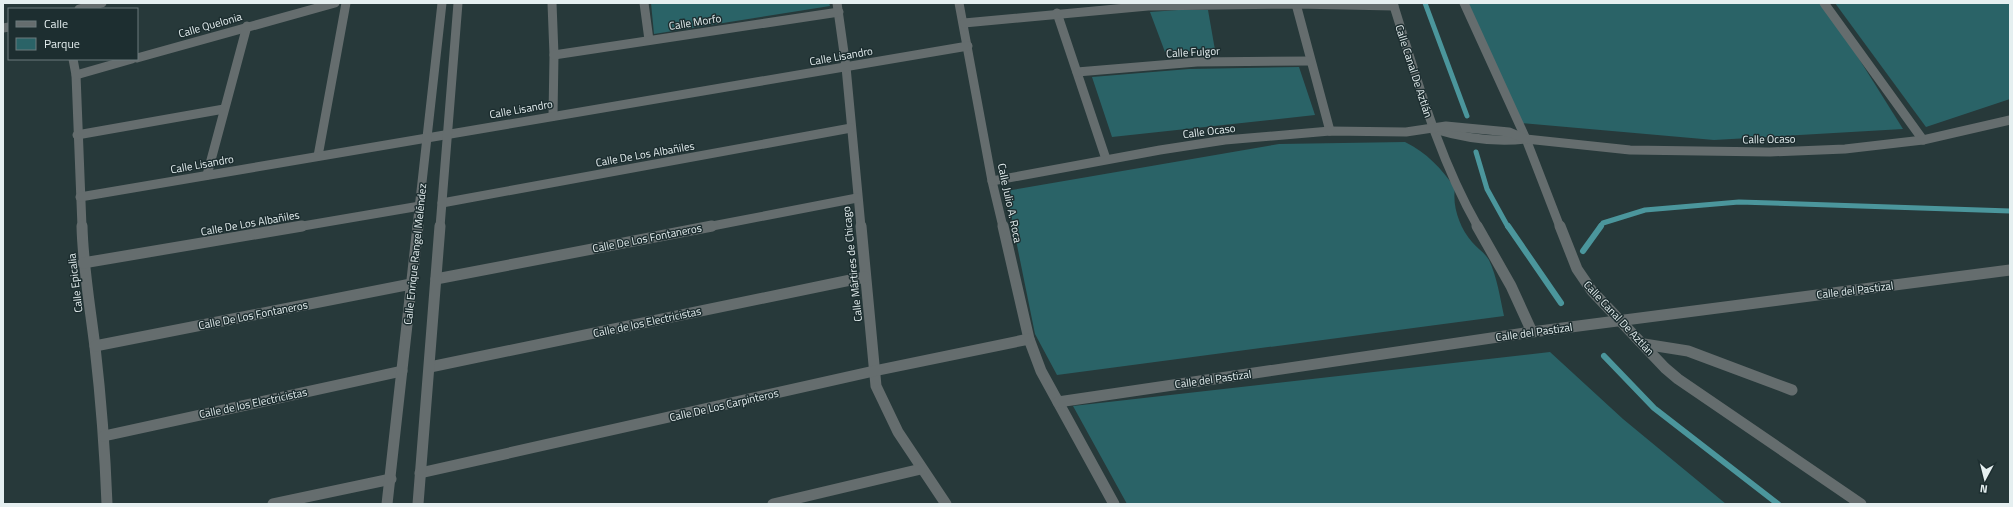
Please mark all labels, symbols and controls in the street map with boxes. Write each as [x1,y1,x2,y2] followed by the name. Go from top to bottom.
[8,8,138,60] legend
[176,8,244,42] street label: Calle Quelonia
[668,10,722,34] street label: Calle Morfo
[44,14,68,33] text: Calle
[1391,22,1437,120] street label: Calle Canal De Aztlán
[44,34,80,53] text: Parque
[808,43,874,69] street label: Calle Lisandro
[1166,43,1220,61] street label: Calle Fulgor
[488,96,554,122] street label: Calle Lisandro
[1182,120,1236,142] street label: Calle Ocaso
[1742,131,1796,147] street label: Calle Ocaso
[594,137,696,171] street label: Calle De Los Albañiles
[169,151,235,177] street label: Calle Lisandro
[994,162,1026,245] street label: Calle Julio A. Roca
[400,183,430,325] street label: Calle Enrique Rangel Meléndez
[838,205,866,323] street label: Calle Mártires de Chicago
[199,206,301,240] street label: Calle De Los Albañiles
[591,220,703,256] street label: Calle De Los Fontaneros
[63,252,87,314] street label: Calle Epicalia
[1580,277,1658,359] street label: Calle Canal De Aztlán
[1816,277,1894,303] street label: Calle del Pastizal
[197,297,309,333] street label: Calle De Los Fontaneros
[591,303,703,341] street label: Calle de los Electricistas
[1495,319,1573,345] street label: Calle del Pastizal
[1174,366,1252,392] street label: Calle del Pastizal
[197,384,309,422] street label: Calle de los Electricistas
[668,385,780,425] street label: Calle De Los Carpinteros
[1965,459,2005,499] north arrow
[1979,481,1989,497] text: N

